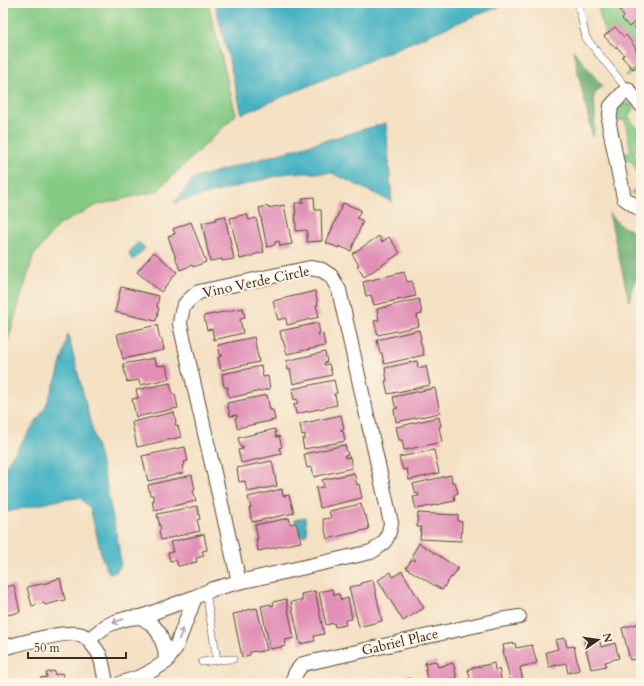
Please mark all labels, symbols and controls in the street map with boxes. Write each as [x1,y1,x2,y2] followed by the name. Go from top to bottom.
[201,261,311,303] street label: Vino Verde Circle
[112,618,125,625] one-way arrow
[578,620,618,660] north arrow
[360,624,440,660] street label: Gabriel Place
[177,628,185,640] one-way arrow
[599,632,616,645] text: N
[28,634,126,660] scale bar
[34,640,61,656] text: 50 m

